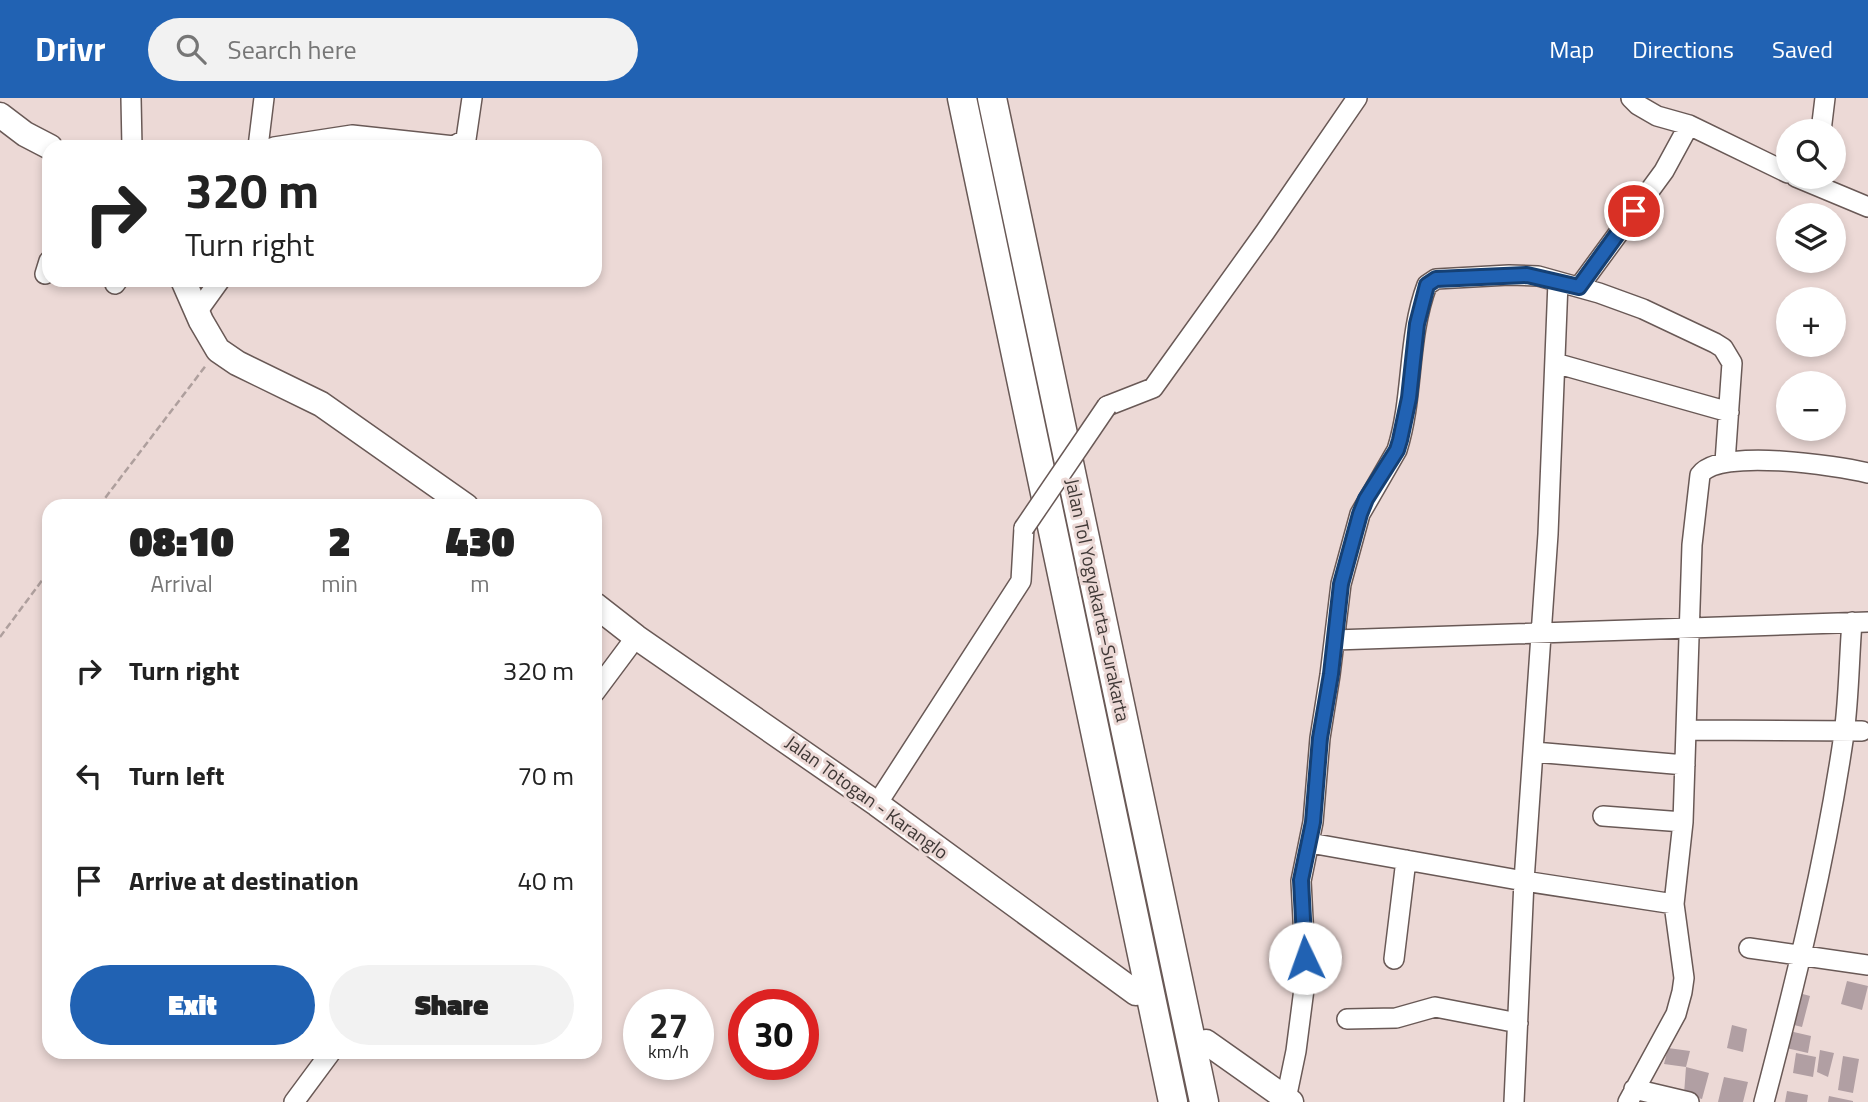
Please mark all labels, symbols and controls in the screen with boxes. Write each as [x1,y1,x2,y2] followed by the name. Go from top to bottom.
[148,18,638,81] search box
[35,24,106,74] text: Drivr
[172,30,210,68] icon: search
[228,30,357,69] text: Search here
[1549,31,1594,67] text: Map
[1632,31,1734,67] text: Directions
[1772,31,1833,67] text: Saved
[1776,119,1846,441] map controls
[1776,119,1846,189] button: search
[185,152,319,227] text: 320 m
[70,168,161,259] icon: right
[1604,181,1664,241] pin
[1615,192,1653,230] icon: arrive
[1776,203,1846,273] button: layers
[185,220,314,268] text: Turn right
[1776,287,1846,357] button: +
[1776,371,1846,441] button: −
[1059,476,1139,725] street label: Jalan Tol Yogyakarta–Surakarta
[129,508,234,572] text: 08:10
[328,508,351,572] text: 2
[445,508,515,572] text: 430
[150,566,213,601] text: Arrival
[321,566,358,601] text: min
[470,566,490,601] text: m
[129,651,240,690] text: Turn right
[503,651,574,690] text: 320 m
[70,652,108,690] icon: right
[780,727,955,866] street label: Jalan Totogan - Karanglo
[129,756,224,795] text: Turn left
[517,756,574,795] text: 70 m
[70,757,108,795] icon: left
[129,861,359,900] text: Arrive at destination
[517,861,574,900] text: 40 m
[70,862,108,900] icon: arrive
[1268,921,1342,995] position arrow
[70,965,315,1045] button: Exit
[329,965,574,1045] button: Share
[728,989,819,1080] speed limit sign: 30
[649,998,688,1052] text: 27
[648,1038,689,1065] text: km/h

